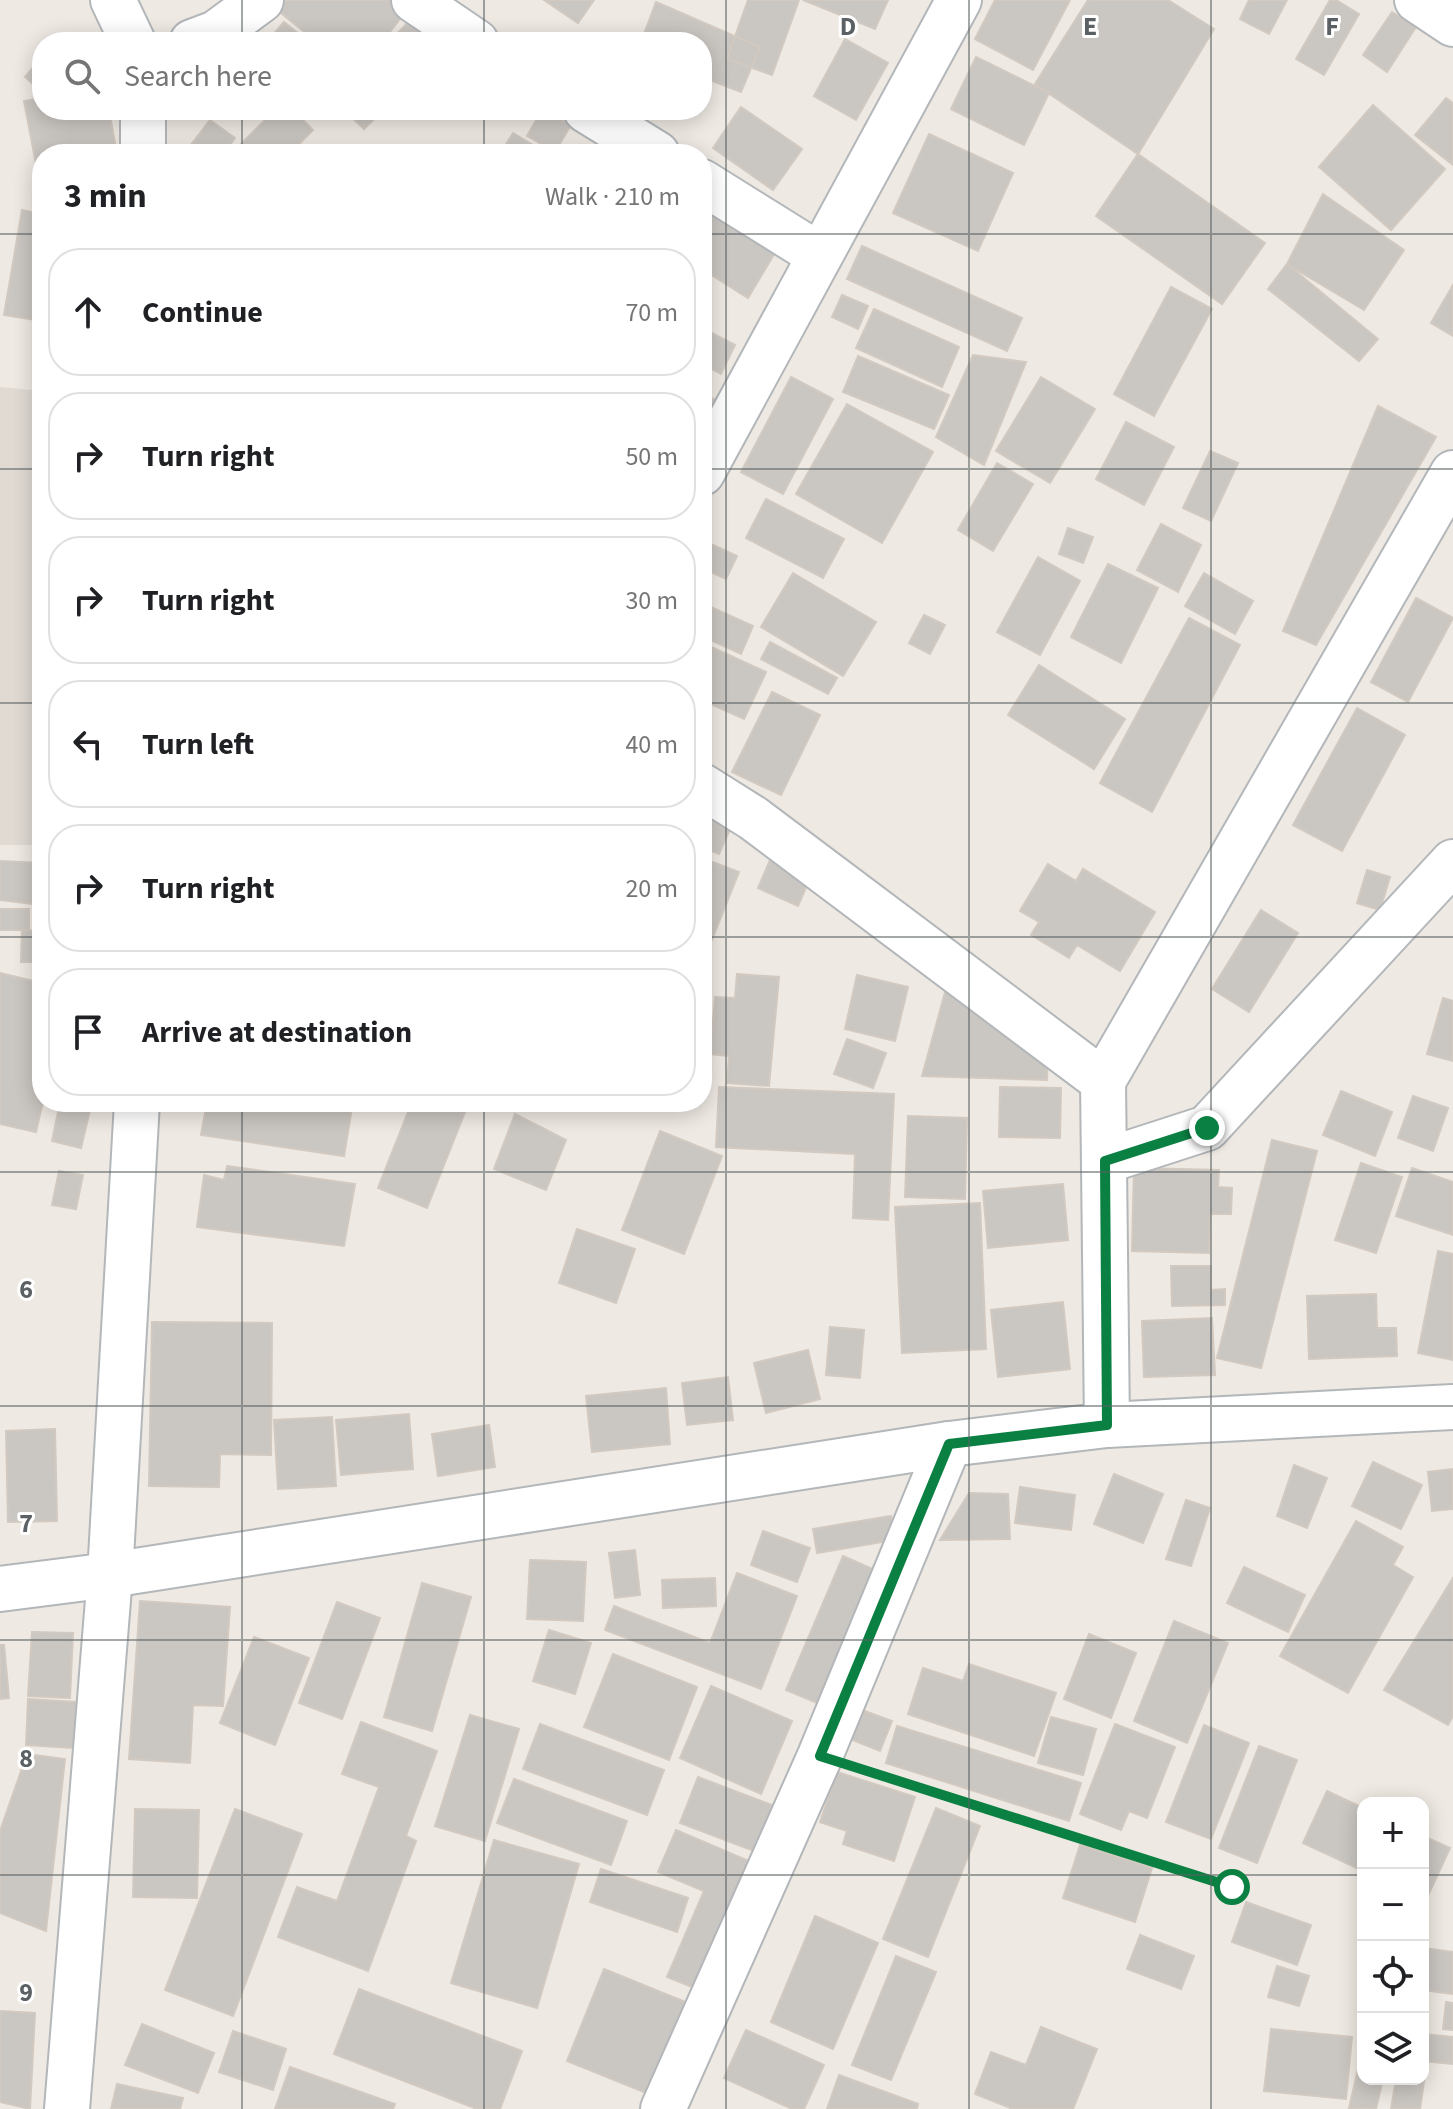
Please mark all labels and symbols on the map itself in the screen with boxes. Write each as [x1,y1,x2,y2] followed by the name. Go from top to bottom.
[840,8,856,45] text: D
[1083,8,1097,45] text: E
[1325,8,1339,45] text: F
[1189,1110,1225,1146] route end
[19,1271,33,1308] text: 6
[19,1505,33,1542] text: 7
[19,1740,33,1777] text: 8
[1214,1869,1250,1905] route start
[19,1974,33,2011] text: 9

